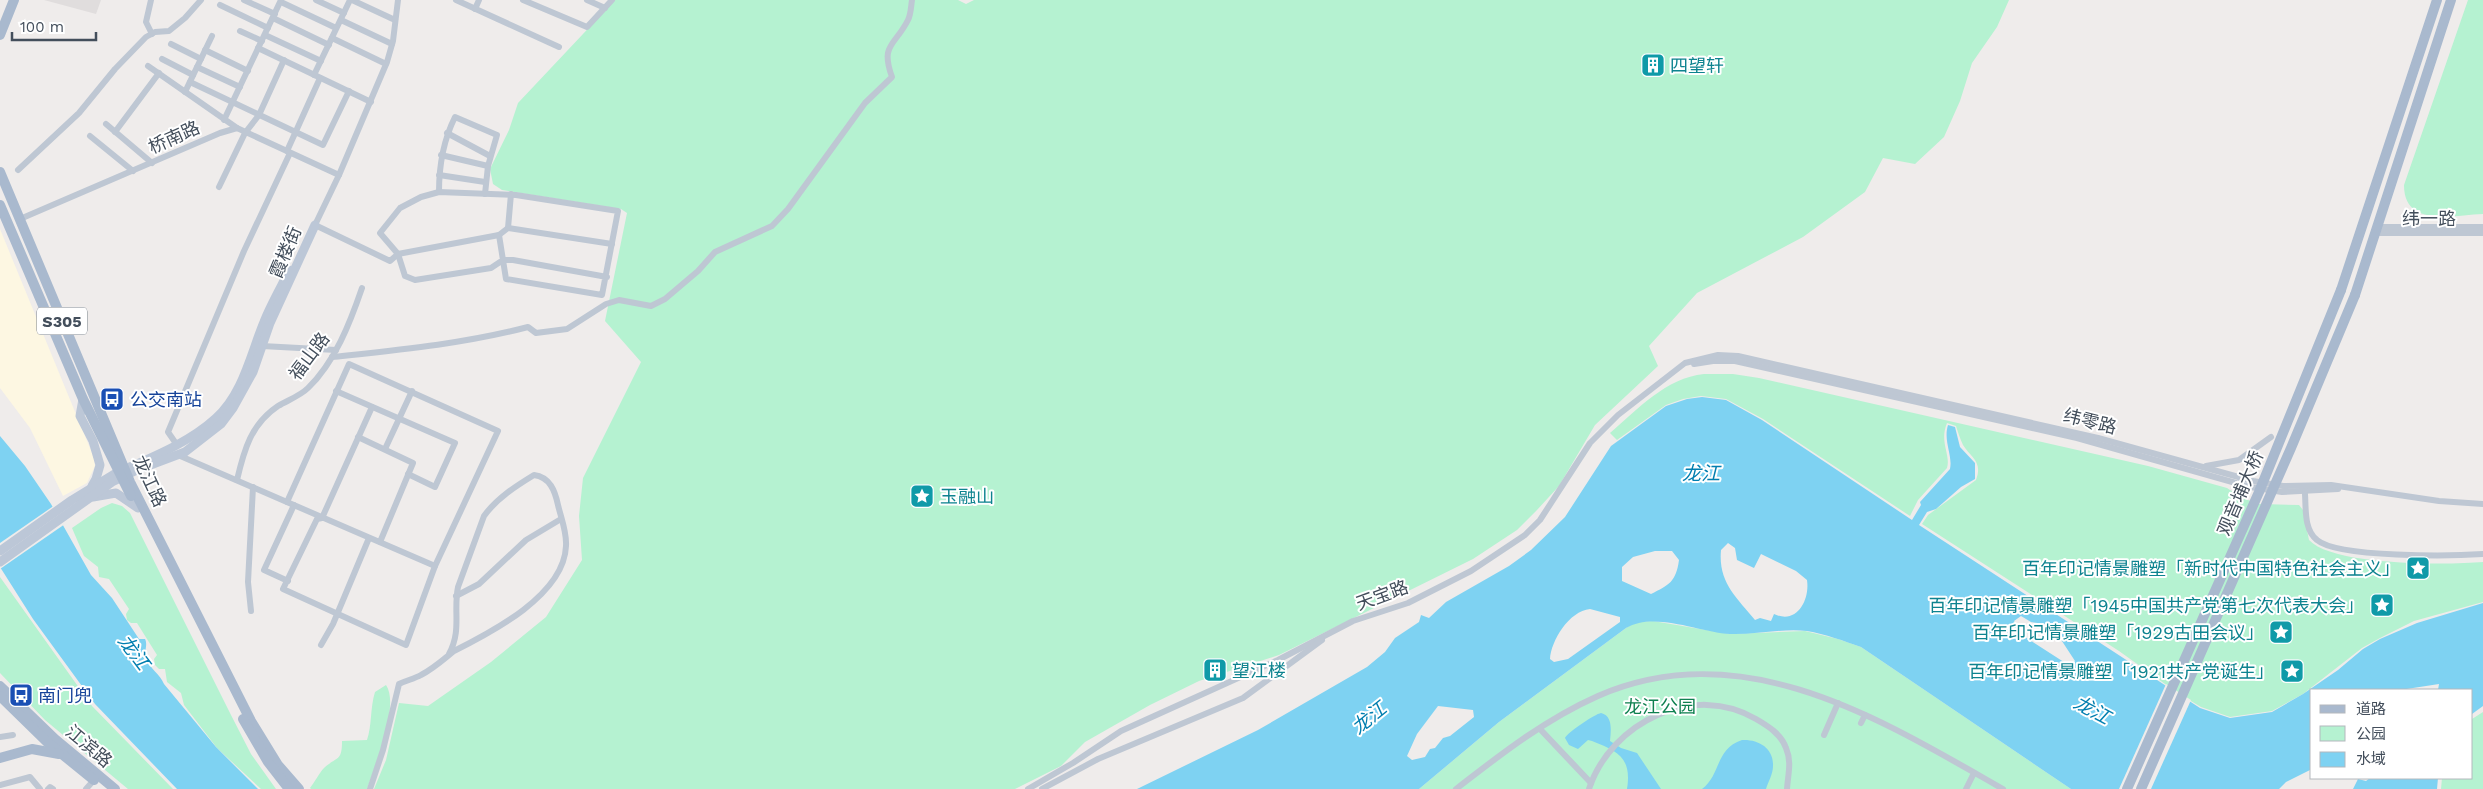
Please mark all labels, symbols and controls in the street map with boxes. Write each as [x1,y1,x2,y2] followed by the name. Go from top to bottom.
[12,10,96,42] scale bar
[20,18,64,36] text: 100 m
[1640,52,1666,78] building icon: 四望轩
[1670,55,1724,76] place label: 四望轩
[145,116,203,158] street label: 桥南路
[2402,208,2456,229] street label: 纬一路
[265,223,305,281] street label: 霞楼街
[37,308,87,334] road number: S305
[284,328,334,384] street label: 福山路
[99,386,125,412] bus stop icon: 公交南站
[130,389,202,410] place label: 公交南站
[2061,404,2119,438] street label: 纬零路
[2213,447,2267,539] street label: 观音埔大桥
[129,452,171,510] street label: 龙江路
[1682,462,1722,485] water label: 龙江
[909,483,935,509] place icon: 玉融山
[940,486,994,507] place label: 玉融山
[2405,555,2431,581] place icon: 百年印记情景雕塑「新时代中国特色社会主义」
[2022,558,2400,579] place label: 百年印记情景雕塑「新时代中国特色社会主义」
[1353,576,1411,614] street label: 天宝路
[2369,592,2395,618] place icon: 百年印记情景雕塑「1945中国共产党第七次代表大会」
[1928,595,2364,616] place label: 百年印记情景雕塑「1945中国共产党第七次代表大会」
[2268,619,2294,645] place icon: 百年印记情景雕塑「1929古田会议」
[1972,622,2264,643] place label: 百年印记情景雕塑「1929古田会议」
[113,630,156,676] water label: 龙江
[1202,657,1228,683] building icon: 望江楼
[2279,658,2305,684] place icon: 百年印记情景雕塑「1921共产党诞生」
[1232,660,1286,681] place label: 望江楼
[1968,661,2274,682] place label: 百年印记情景雕塑「1921共产党诞生」
[8,682,34,708] bus stop icon: 南门兜
[38,685,92,706] place label: 南门兜
[2310,689,2473,779] legend
[2070,691,2116,730] water label: 龙江
[1347,696,1393,739] water label: 龙江
[1624,696,1696,717] park label: 龙江公园
[2356,700,2386,718] text: 道路
[62,721,116,771] street label: 江滨路
[2356,725,2386,743] text: 公园
[2356,750,2386,768] text: 水域

